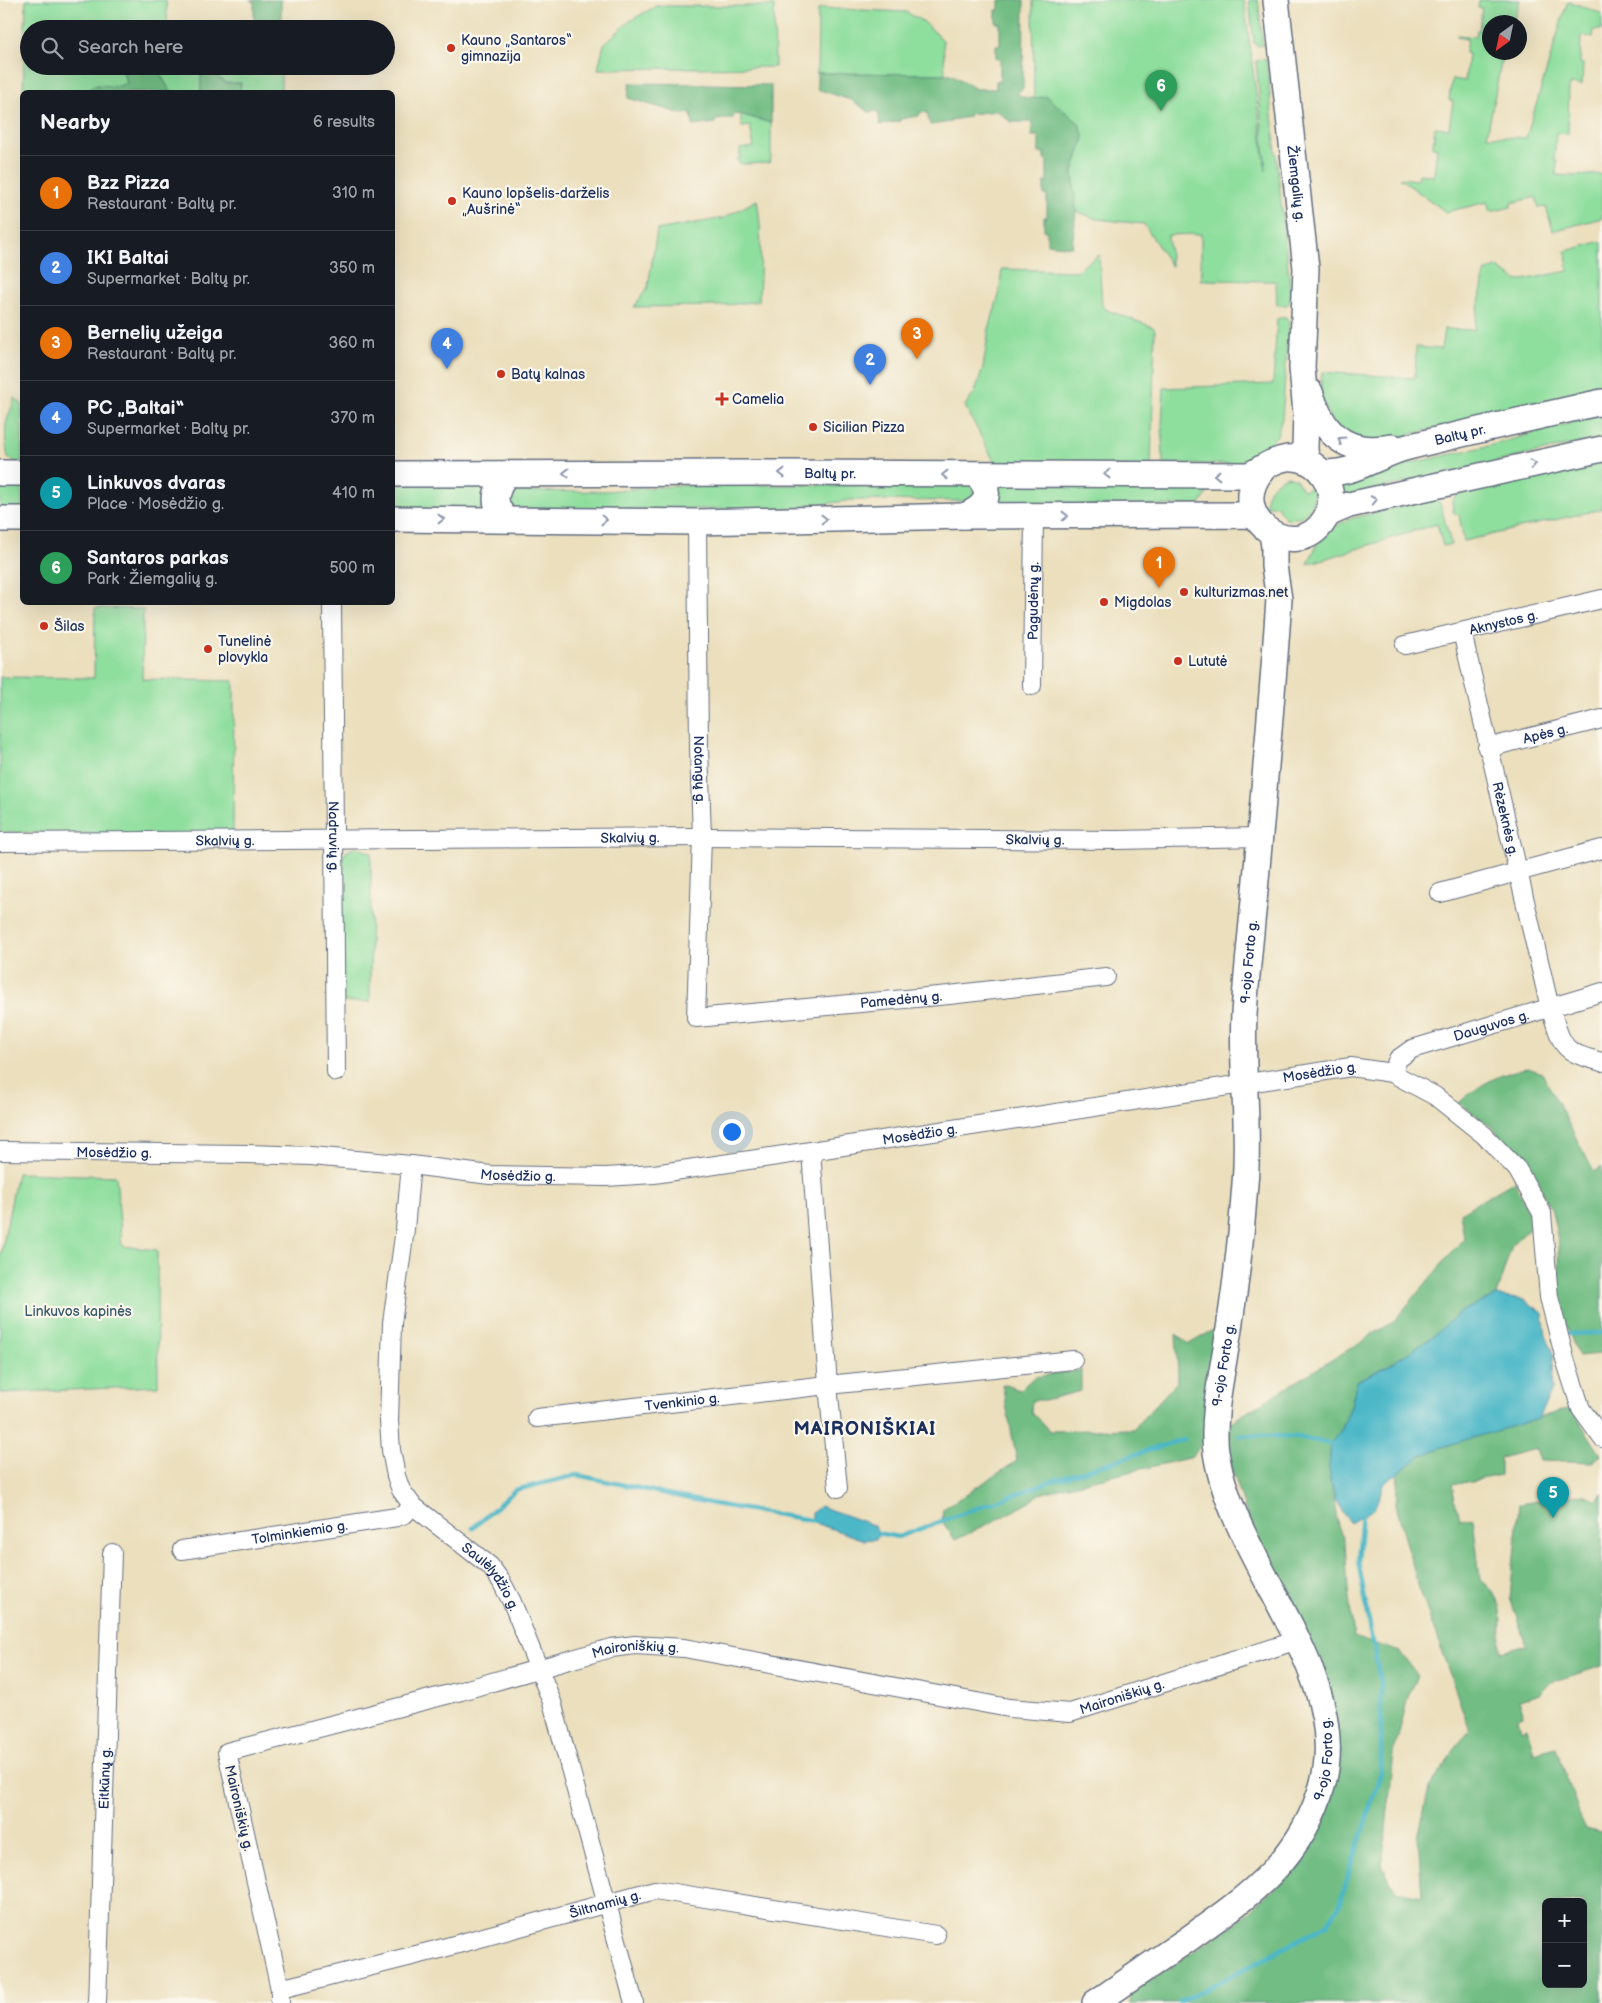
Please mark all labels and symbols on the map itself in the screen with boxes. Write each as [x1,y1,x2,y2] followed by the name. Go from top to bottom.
[1482,15,1527,60] north arrow
[461,32,572,65] place label: Kauno „Santaros“ gimnazija
[445,42,457,54] marker: Kauno „Santaros“ gimnazija
[1145,70,1177,111] pin: 6
[1284,144,1309,223] street label: Žiemgalių g.
[462,185,610,218] place label: Kauno lopšelis-darželis „Aušrinė“
[446,195,458,207] marker: Kauno lopšelis-darželis „Aušrinė“
[901,318,933,359] pin: 3
[431,328,463,369] pin: 4
[854,344,886,385] pin: 2
[511,366,585,383] place label: Batų kalnas
[495,368,507,380] marker: Batų kalnas
[732,391,784,408] place label: Camelia
[716,393,728,405] marker: Camelia
[823,419,905,436] place label: Sicilian Pizza
[1433,420,1487,449] street label: Baltų pr.
[807,421,819,433] marker: Sicilian Pizza
[1337,436,1346,446] one-way arrow
[1528,459,1537,470] one-way arrow
[804,465,856,482] street label: Baltų pr.
[562,468,570,478] one-way arrow
[778,468,786,478] one-way arrow
[1103,469,1111,480] one-way arrow
[941,470,948,480] one-way arrow
[1213,470,1220,480] one-way arrow
[1370,495,1378,506] one-way arrow
[1061,511,1069,522] one-way arrow
[438,514,445,524] one-way arrow
[820,514,828,524] one-way arrow
[600,515,608,525] one-way arrow
[1143,547,1175,588] pin: 1
[1024,562,1042,640] street label: Pagudėnų g.
[1194,584,1289,601] place label: kulturizmas.net
[1178,586,1190,598] marker: kulturizmas.net
[1114,594,1171,611] place label: Migdolas
[1098,596,1110,608] marker: Migdolas
[1467,606,1540,638] street label: Aknystos g.
[54,617,85,635] place label: Šilas
[38,620,50,632] marker: Šilas
[218,633,272,666] place label: Tunelinė plovykla
[202,643,214,655] marker: Tunelinė plovykla
[1188,653,1228,670] place label: Lututė
[1172,655,1184,667] marker: Lututė
[1521,719,1570,747] street label: Apės g.
[690,735,709,805] street label: Notangų g.
[1489,780,1523,858] street label: Rėzeknės g.
[325,801,343,873] street label: Nadruvių g.
[600,829,660,846] street label: Skalvių g.
[1005,831,1065,848] street label: Skalvių g.
[195,832,255,849] street label: Skalvių g.
[1236,919,1261,1004] street label: 9-ojo Forto g.
[859,987,943,1012] street label: Pamedėnų g.
[1451,1006,1531,1045] street label: Dauguvos g.
[1281,1058,1359,1086] street label: Mosėdžio g.
[719,1119,745,1145] your location
[881,1120,959,1148] street label: Mosėdžio g.
[76,1143,152,1161] street label: Mosėdžio g.
[479,1165,556,1185] street label: Mosėdžio g.
[24,1303,132,1320] park label: Linkuvos kapinės
[1208,1322,1238,1407] street label: 9-ojo Forto g.
[644,1389,721,1414] street label: Tvenkinio g.
[793,1417,937,1441] district label: MAIRONIŠKIAI
[1537,1477,1569,1518] pin: 5
[251,1516,349,1548] street label: Tolminkiemio g.
[458,1539,523,1614] street label: Saulėlydžio g.
[590,1637,680,1662] street label: Maironiškių g.
[1077,1675,1166,1718] street label: Maironiškių g.
[1310,1716,1336,1803] street label: 9-ojo Forto g.
[95,1746,114,1810] street label: Eitkūnų g.
[221,1763,257,1853] street label: Maironiškių g.
[567,1886,643,1922] street label: Šiltnamių g.

